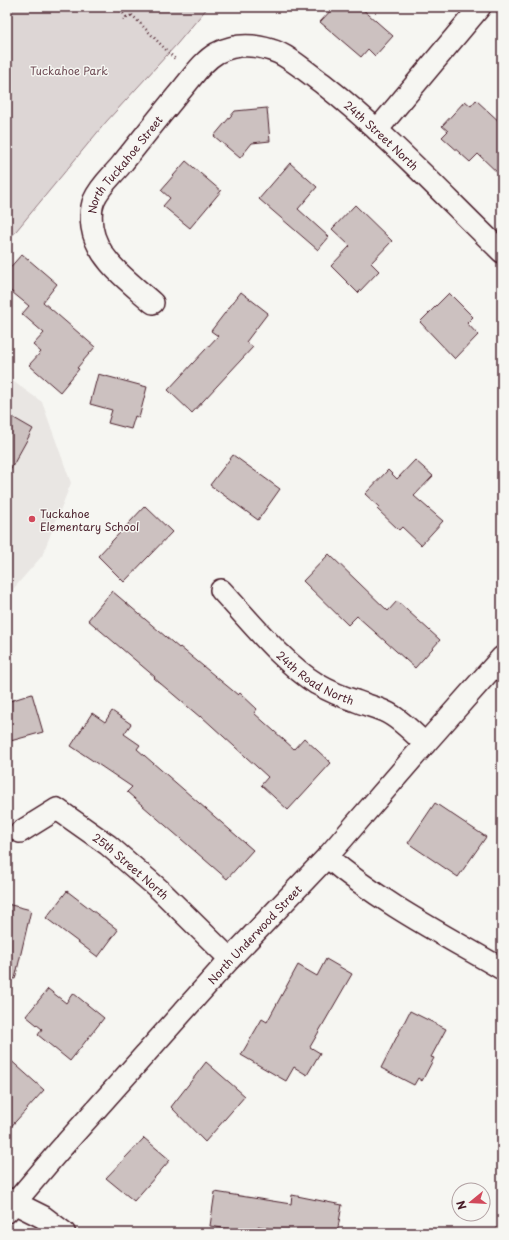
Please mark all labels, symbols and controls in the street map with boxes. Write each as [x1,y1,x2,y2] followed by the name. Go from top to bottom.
[30,62,108,79] park label: Tuckahoe Park
[341,96,423,174] street label: 24th Street North
[83,111,166,214] street label: North Tuckahoe Street
[40,505,139,535] place label: Tuckahoe Elementary School
[27,514,37,524] marker: Tuckahoe Elementary School
[273,647,356,708] street label: 24th Road North
[89,828,173,903] street label: 25th Street North
[203,880,305,987] street label: North Underwood Street
[451,1182,491,1222] north arrow
[451,1198,470,1212] text: N

